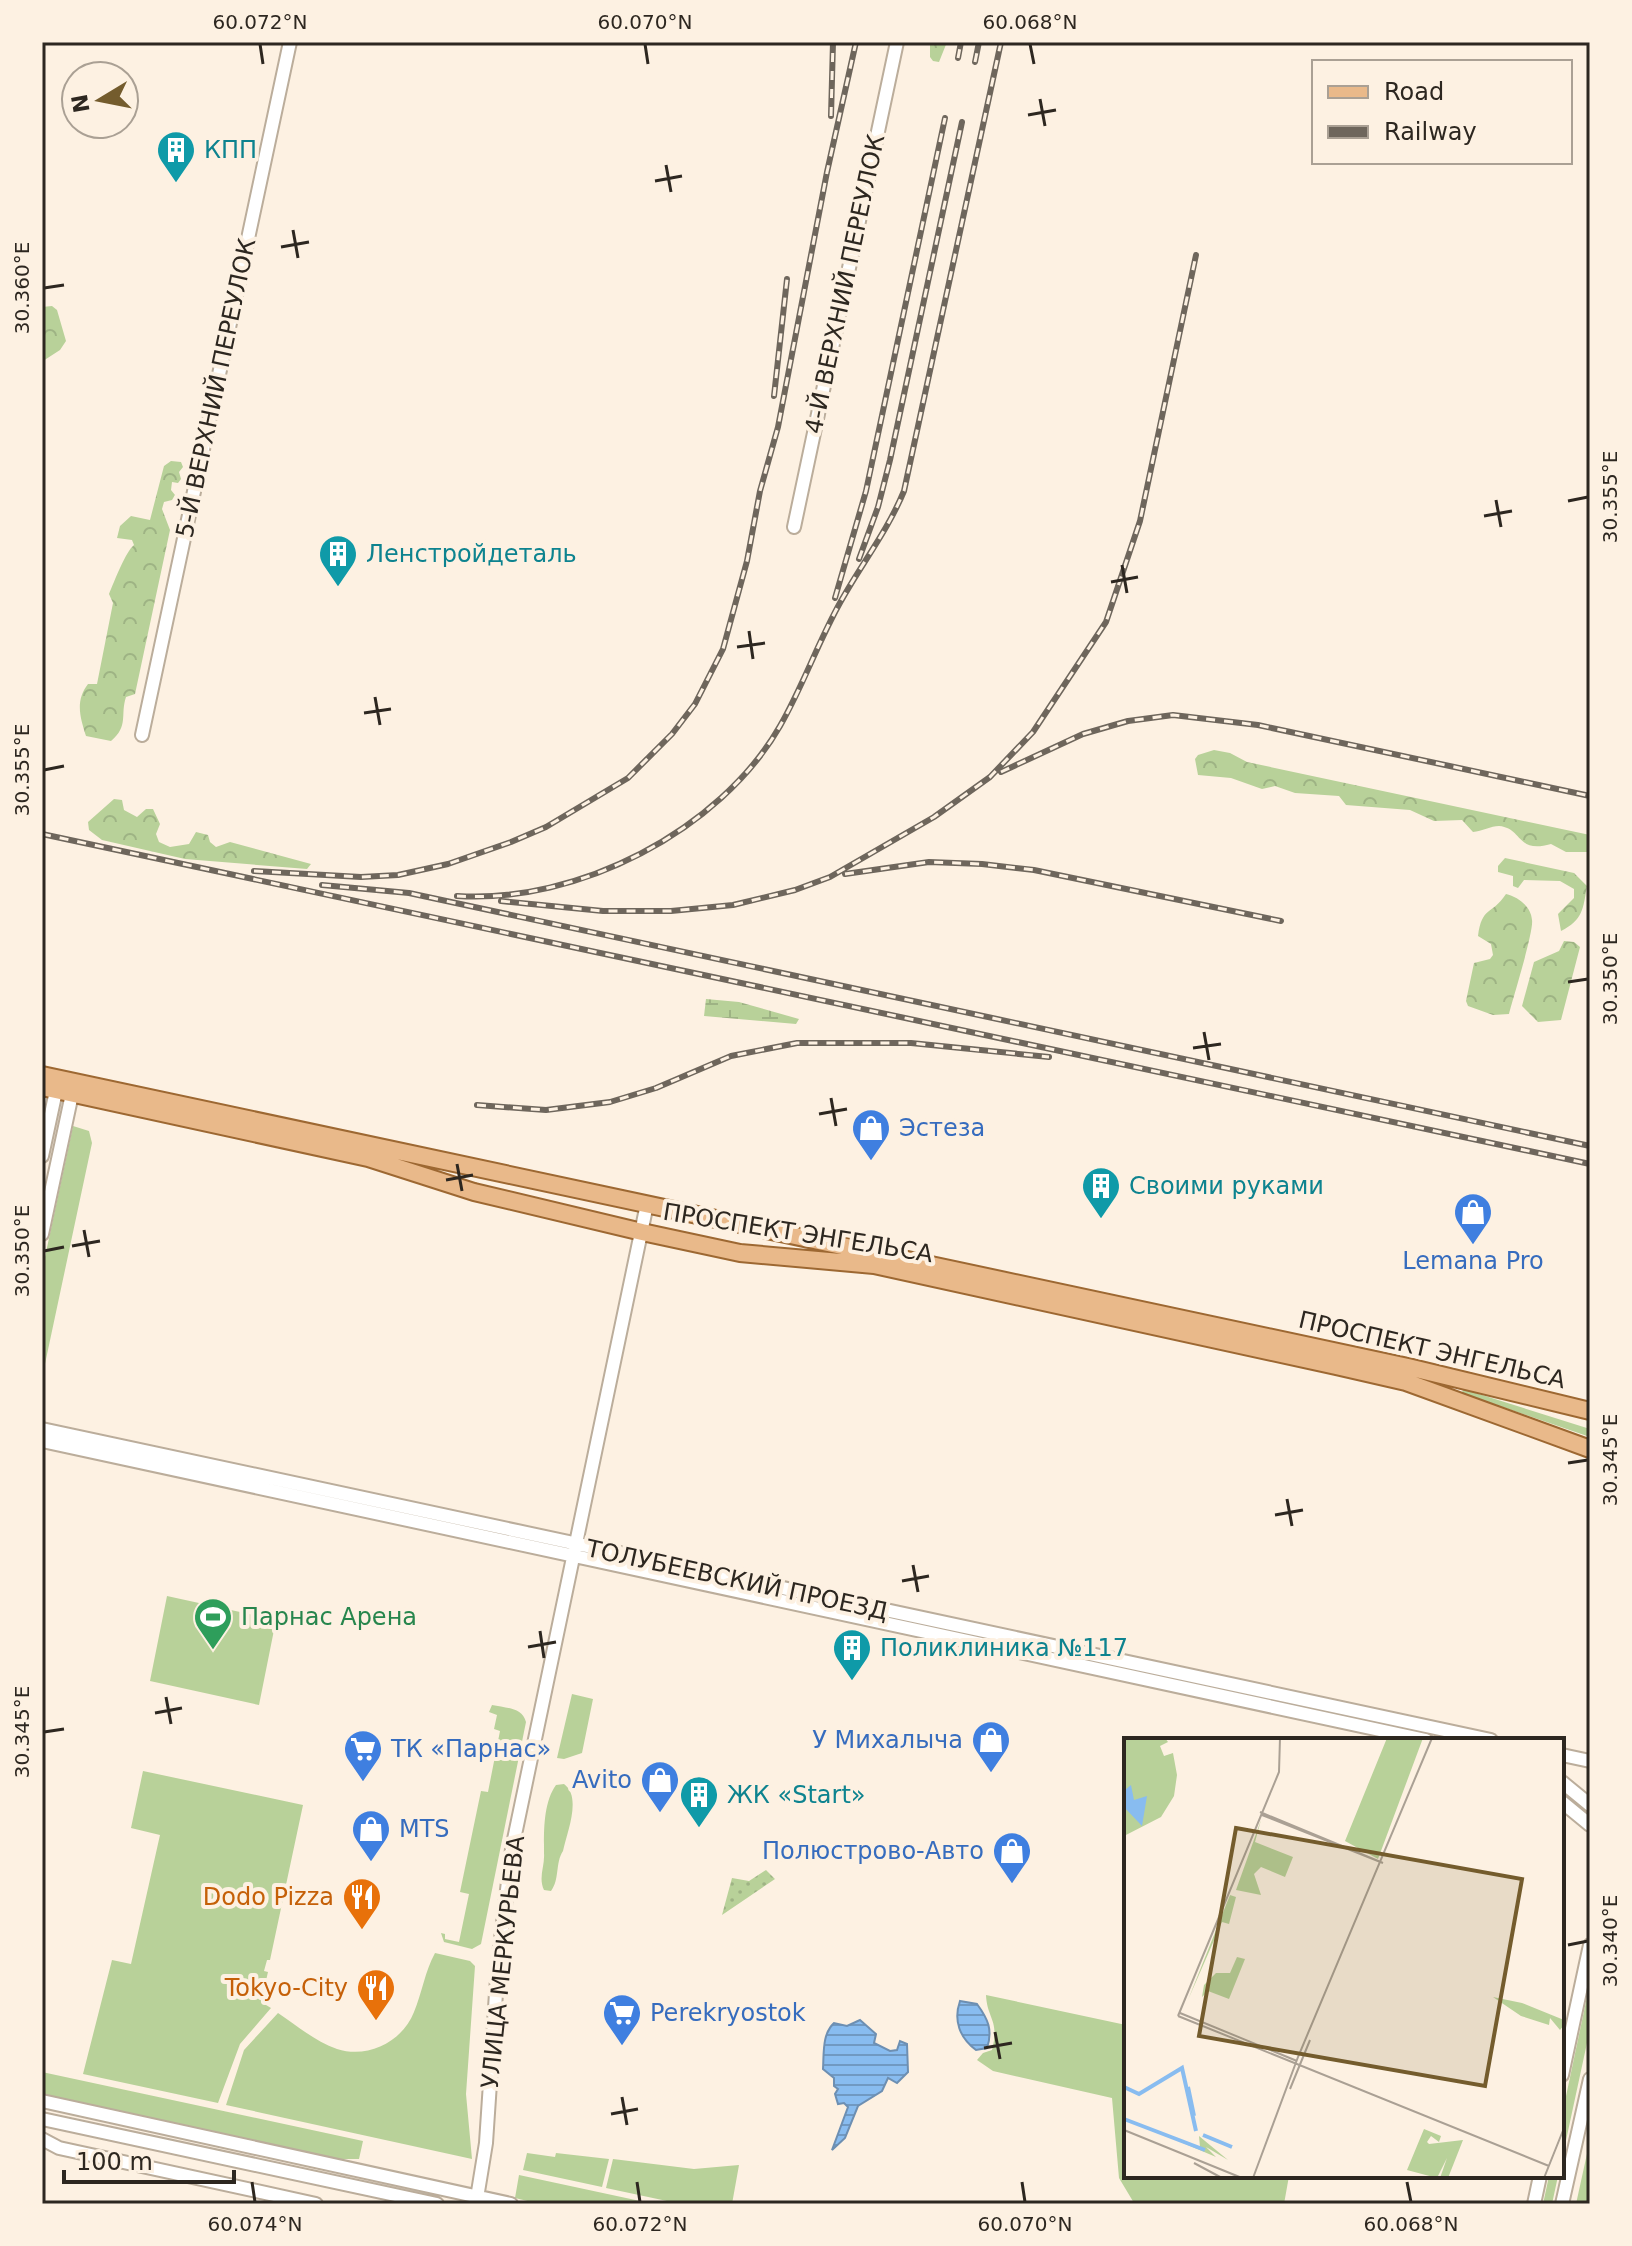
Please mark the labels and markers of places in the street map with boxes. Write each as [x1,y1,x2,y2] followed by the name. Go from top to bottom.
[155,129,197,184] building icon: КПП
[204,136,257,164] place label: КПП
[317,533,359,588] building icon: Ленстройдеталь
[366,540,577,568] place label: Ленстройдеталь
[850,1107,892,1162] shop icon: Эстеза
[899,1114,985,1142] place label: Эстеза
[1080,1165,1122,1220] building icon: Своими руками
[1129,1172,1324,1200] place label: Своими руками
[1452,1191,1494,1246] shop icon: Lemana Pro
[1402,1247,1544,1275] place label: Lemana Pro
[192,1596,234,1651] sports icon: Парнас Арена
[241,1603,417,1631] place label: Парнас Арена
[831,1627,873,1682] building icon: Поликлиника №117
[880,1634,1128,1662] place label: Поликлиника №117
[970,1719,1012,1774] shop icon: У Михалыча
[812,1726,963,1754] place label: У Михалыча
[342,1728,384,1783] supermarket icon: ТК «Парнас»
[390,1735,551,1763] place label: ТК «Парнас»
[639,1759,681,1814] shop icon: Avito
[572,1766,632,1794] place label: Avito
[678,1774,720,1829] building icon: ЖК «Start»
[727,1781,866,1809] place label: ЖК «Start»
[350,1808,392,1863] shop icon: MTS
[399,1815,450,1843] place label: MTS
[991,1830,1033,1885] shop icon: Полюстрово-Авто
[762,1837,984,1865] place label: Полюстрово-Авто
[341,1876,383,1931] restaurant icon: Dodo Pizza
[203,1883,334,1911] place label: Dodo Pizza
[355,1967,397,2022] restaurant icon: Tokyo-City
[224,1974,348,2002] place label: Tokyo-City
[601,1992,643,2047] supermarket icon: Perekryostok
[650,1999,806,2027] place label: Perekryostok

